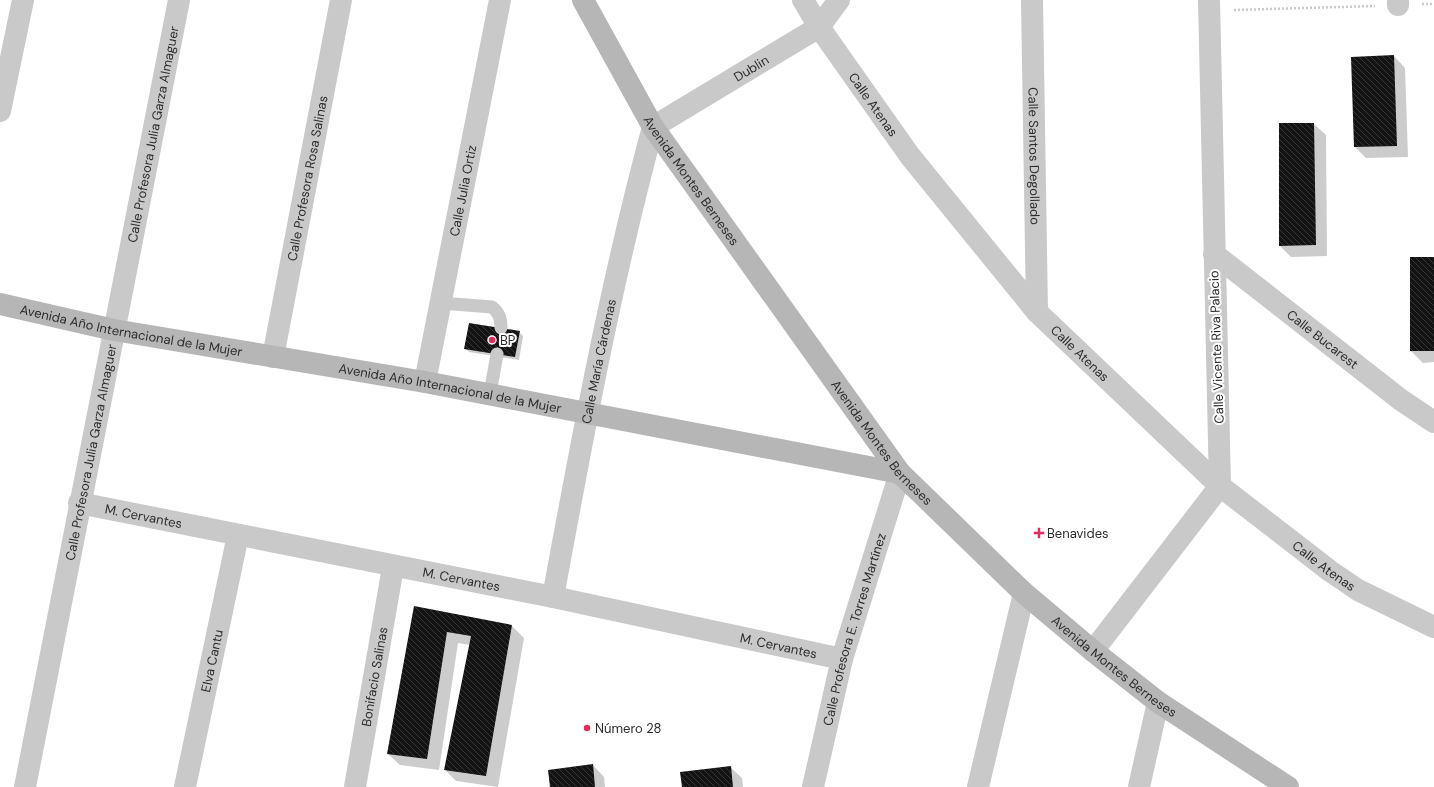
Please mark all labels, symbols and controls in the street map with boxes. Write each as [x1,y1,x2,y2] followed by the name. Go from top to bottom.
[124,25,183,244] street label: Calle Profesora Julia Garza Almaguer
[731,51,772,86] street label: Dublin
[845,69,902,140] street label: Calle Atenas
[1024,87,1044,225] street label: Calle Santos Degollado
[283,94,332,262] street label: Calle Profesora Rosa Salinas
[640,113,743,249] street label: Avenida Montes Berneses
[446,144,480,238] street label: Calle Julia Ortiz
[1205,270,1228,424] street label: Calle Vicente Riva Palacio
[578,297,620,425] street label: Calle María Cárdenas
[18,301,244,360] street label: Avenida Año Internacional de la Mujer
[1283,306,1362,373] street label: Calle Bucarest
[1047,322,1113,385] street label: Calle Atenas
[500,332,516,349] place label: BP
[487,335,497,345] marker: BP
[62,343,120,562] street label: Calle Profesora Julia Garza Almaguer
[337,360,563,417] street label: Avenida Año Internacional de la Mujer
[827,377,936,509] street label: Avenida Montes Berneses
[104,500,184,532] street label: M. Cervantes
[1047,525,1109,542] place label: Benavides
[1034,528,1044,538] marker: Benavides
[819,531,890,727] street label: Calle Profesora E. Torres Martínez
[1289,537,1359,595] street label: Calle Atenas
[421,563,502,595] street label: M. Cervantes
[1048,612,1180,721] street label: Avenida Montes Berneses
[358,626,392,728] street label: Bonifacio Salinas
[197,628,227,694] street label: Elva Cantu
[738,629,819,662] street label: M. Cervantes
[595,720,661,737] place label: Número 28
[582,723,592,733] marker: Número 28

